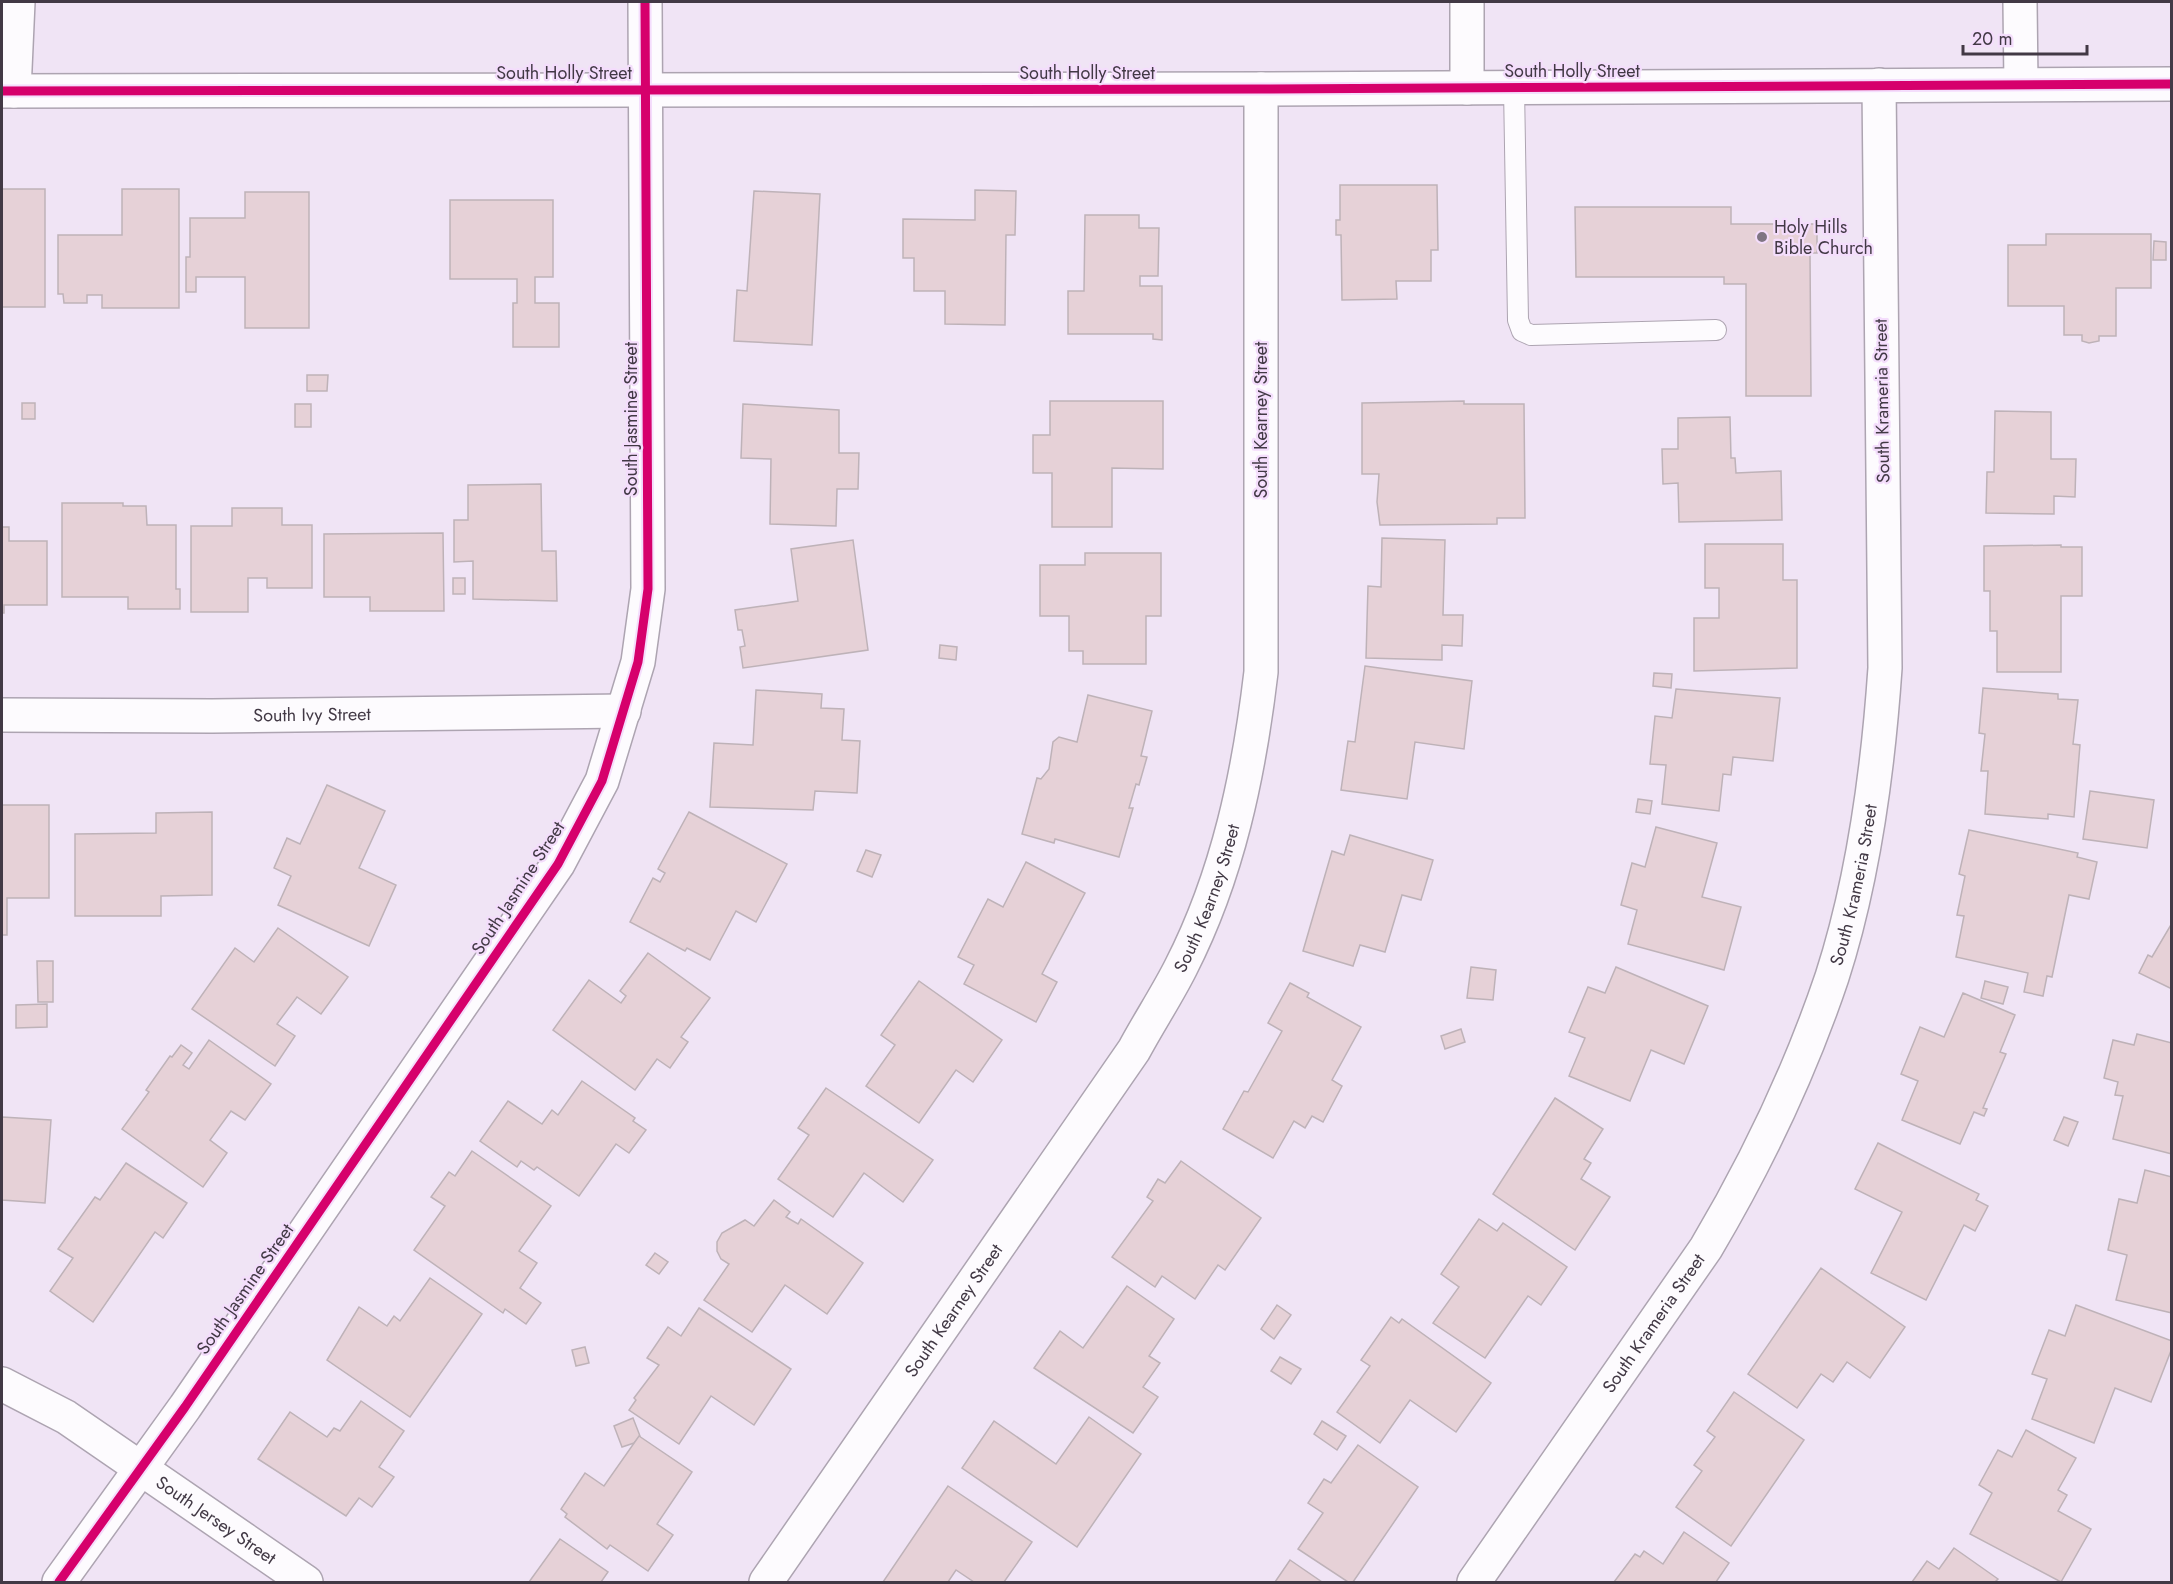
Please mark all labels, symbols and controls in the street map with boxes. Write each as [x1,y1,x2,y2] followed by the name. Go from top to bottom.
[1963,18,2088,56] scale bar
[1972,26,2012,52] text: 20 m
[1504,58,1640,84] street label: South Holly Street
[496,60,632,86] street label: South Holly Street
[1019,60,1155,86] street label: South Holly Street
[1774,214,1873,261] place label: Holy Hills Bible Church
[1755,230,1769,244] marker: Holy Hills Bible Church
[1868,318,1896,483] street label: South Krameria Street
[618,341,644,496] street label: South Jasmine Street
[1248,341,1274,498] street label: South Kearney Street
[253,701,372,728] street label: South Ivy Street
[1823,802,1884,969] street label: South Krameria Street
[465,816,571,960] street label: South Jasmine Street
[1167,821,1247,977] street label: South Kearney Street
[190,1218,300,1360] street label: South Jasmine Street
[898,1238,1009,1383] street label: South Kearney Street
[1596,1248,1712,1398] street label: South Krameria Street
[151,1470,282,1571] street label: South Jersey Street

